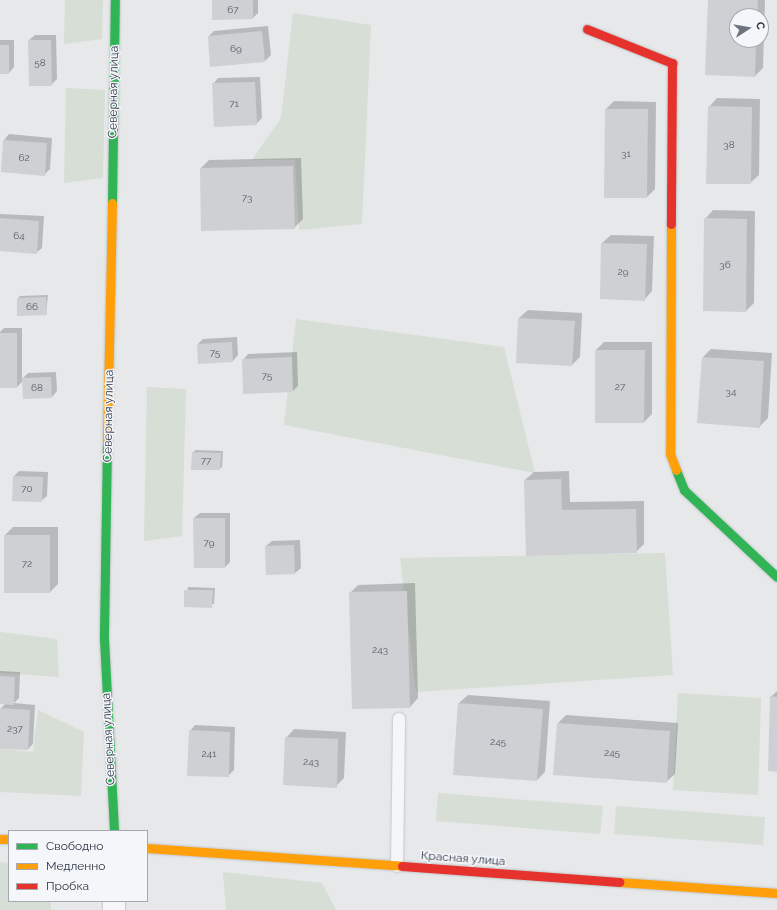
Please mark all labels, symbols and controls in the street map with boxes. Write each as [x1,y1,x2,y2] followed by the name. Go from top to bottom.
[227,4,239,16] house number: 67
[729,8,769,48] north arrow
[753,21,767,31] text: С
[230,43,242,55] house number: 69
[106,45,122,139] street label: Северная улица
[34,57,46,69] house number: 58
[229,98,239,110] house number: 71
[723,139,735,151] house number: 38
[621,148,631,160] house number: 31
[18,152,30,164] house number: 62
[242,192,252,204] house number: 73
[13,230,25,242] house number: 64
[719,259,731,271] house number: 36
[617,266,629,278] house number: 29
[26,301,38,313] house number: 66
[210,347,220,359] house number: 75
[101,369,117,463] street label: Северная улица
[262,370,272,382] house number: 75
[615,381,625,393] house number: 27
[31,382,43,394] house number: 68
[726,386,736,398] house number: 34
[201,455,211,467] house number: 77
[21,483,33,495] house number: 70
[203,537,215,549] house number: 79
[22,558,32,570] house number: 72
[372,644,388,656] house number: 243
[99,692,119,786] street label: Северная улица
[7,723,23,735] house number: 237
[490,736,506,748] house number: 245
[604,747,620,759] house number: 245
[202,748,216,760] house number: 241
[303,756,319,768] house number: 243
[8,830,148,902] legend
[46,839,103,853] text: Свободно
[420,849,506,869] street label: Красная улица
[46,859,105,873] text: Медленно
[46,879,89,893] text: Пробка

